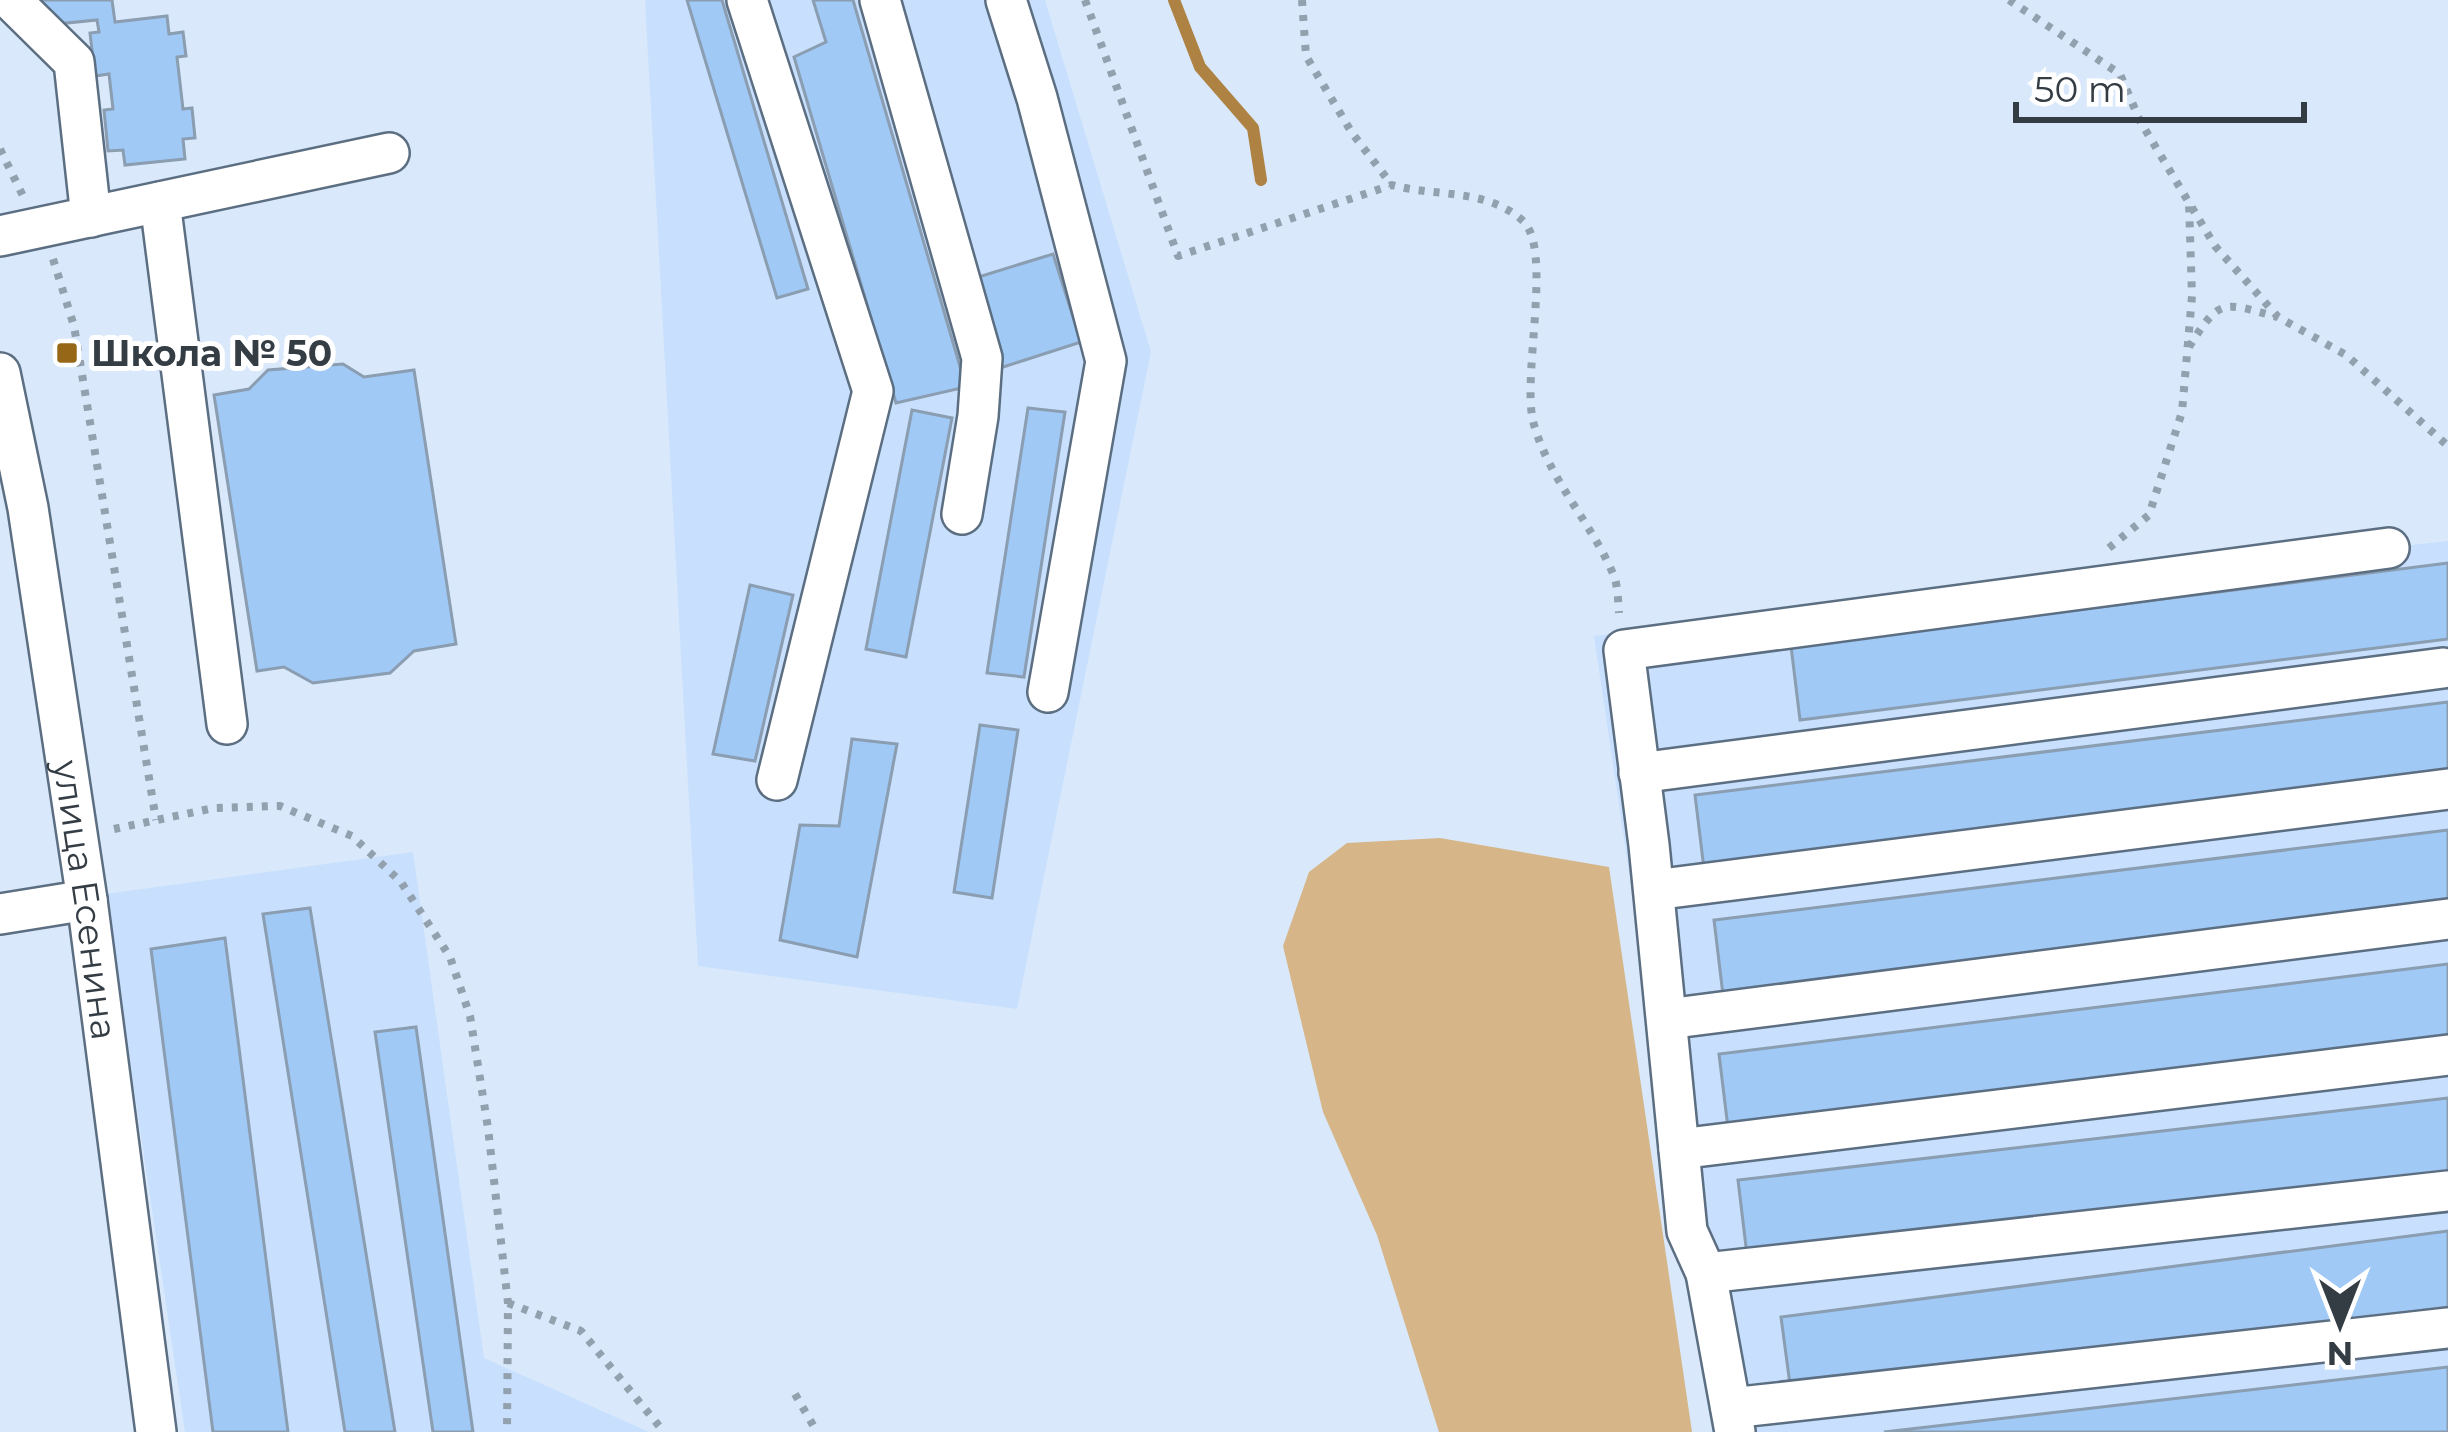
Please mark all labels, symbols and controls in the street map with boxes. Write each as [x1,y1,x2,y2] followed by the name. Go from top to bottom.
[2016,48,2304,122] scale bar
[2034,67,2126,111] text: 50 m
[91,331,332,375] place label: Школа № 50
[54,340,80,366] marker: Школа № 50
[44,756,127,1042] street label: улица Есенина
[2280,1264,2400,1384] north arrow
[2327,1334,2353,1374] text: N

